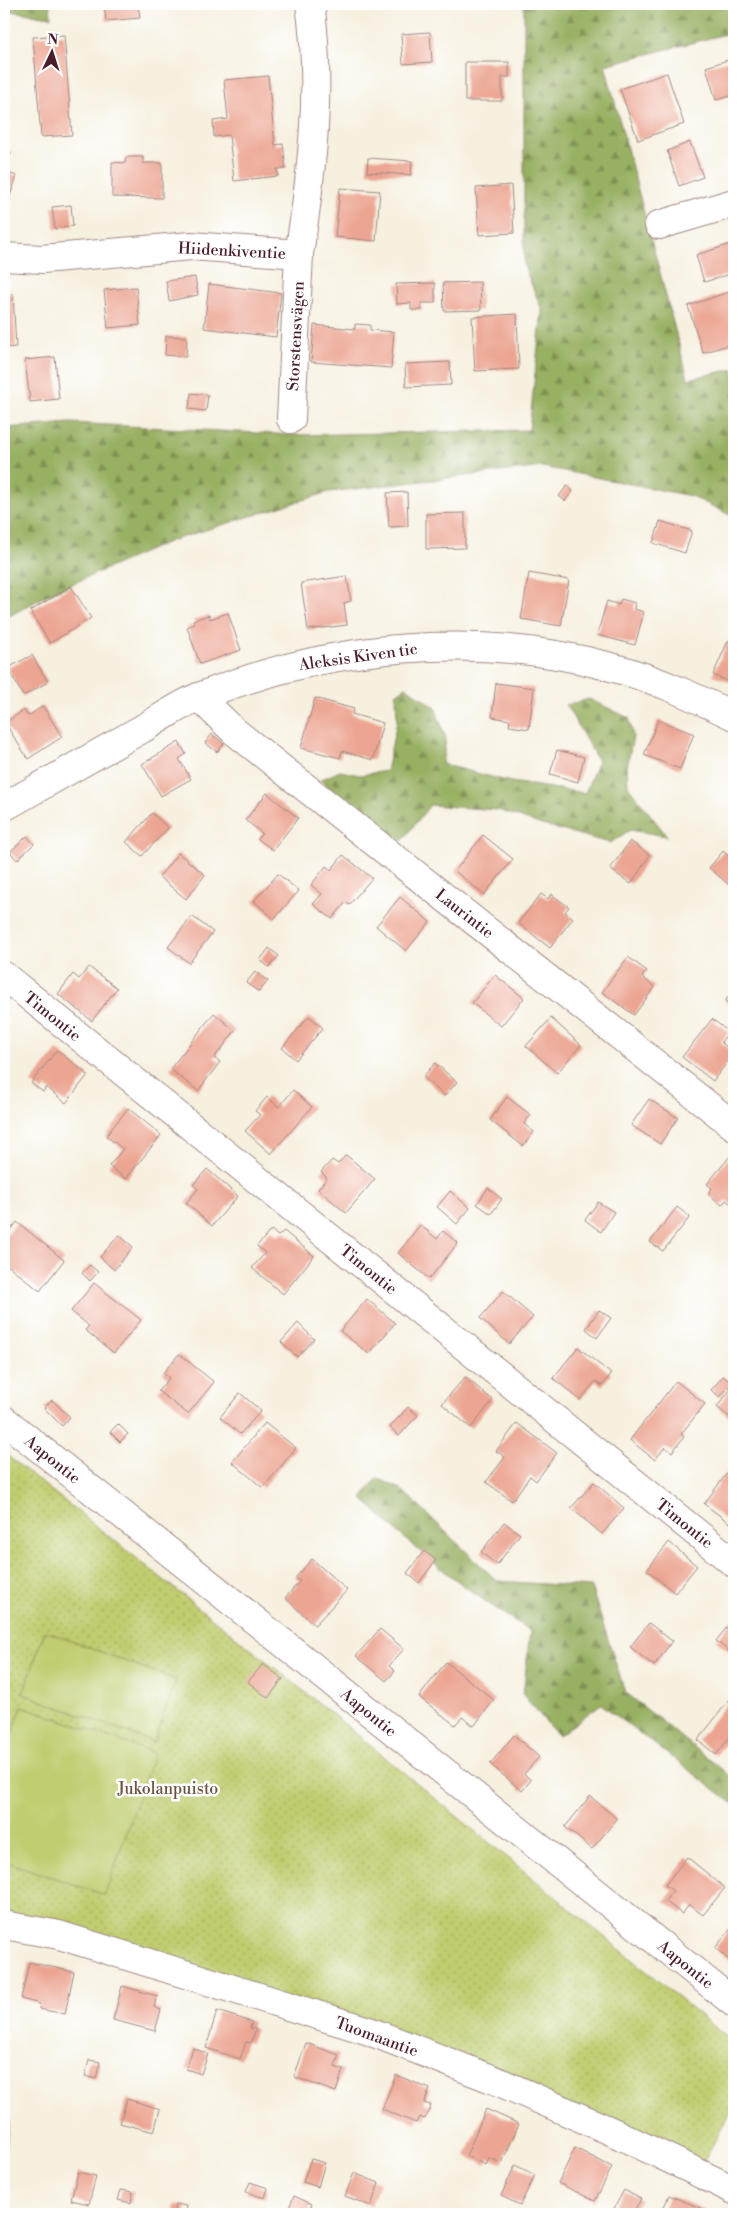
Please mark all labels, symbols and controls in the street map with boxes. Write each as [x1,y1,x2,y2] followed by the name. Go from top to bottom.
[28,28,78,78] north arrow
[47,31,59,49] text: N
[177,238,286,264] street label: Hiidenkiventie
[283,280,309,391] street label: Storstensvägen
[296,639,419,675] street label: Aleksis Kiven tie
[431,885,498,943] street label: Laurintie
[20,988,85,1046] street label: Timontie
[336,1241,401,1299] street label: Timontie
[20,1431,84,1488] street label: Aapontie
[652,1495,717,1553] street label: Timontie
[336,1684,400,1741] street label: Aapontie
[117,1779,218,1799] park label: Jukolanpuisto
[653,1936,717,1993] street label: Aapontie
[332,2013,421,2061] street label: Tuomaantie

